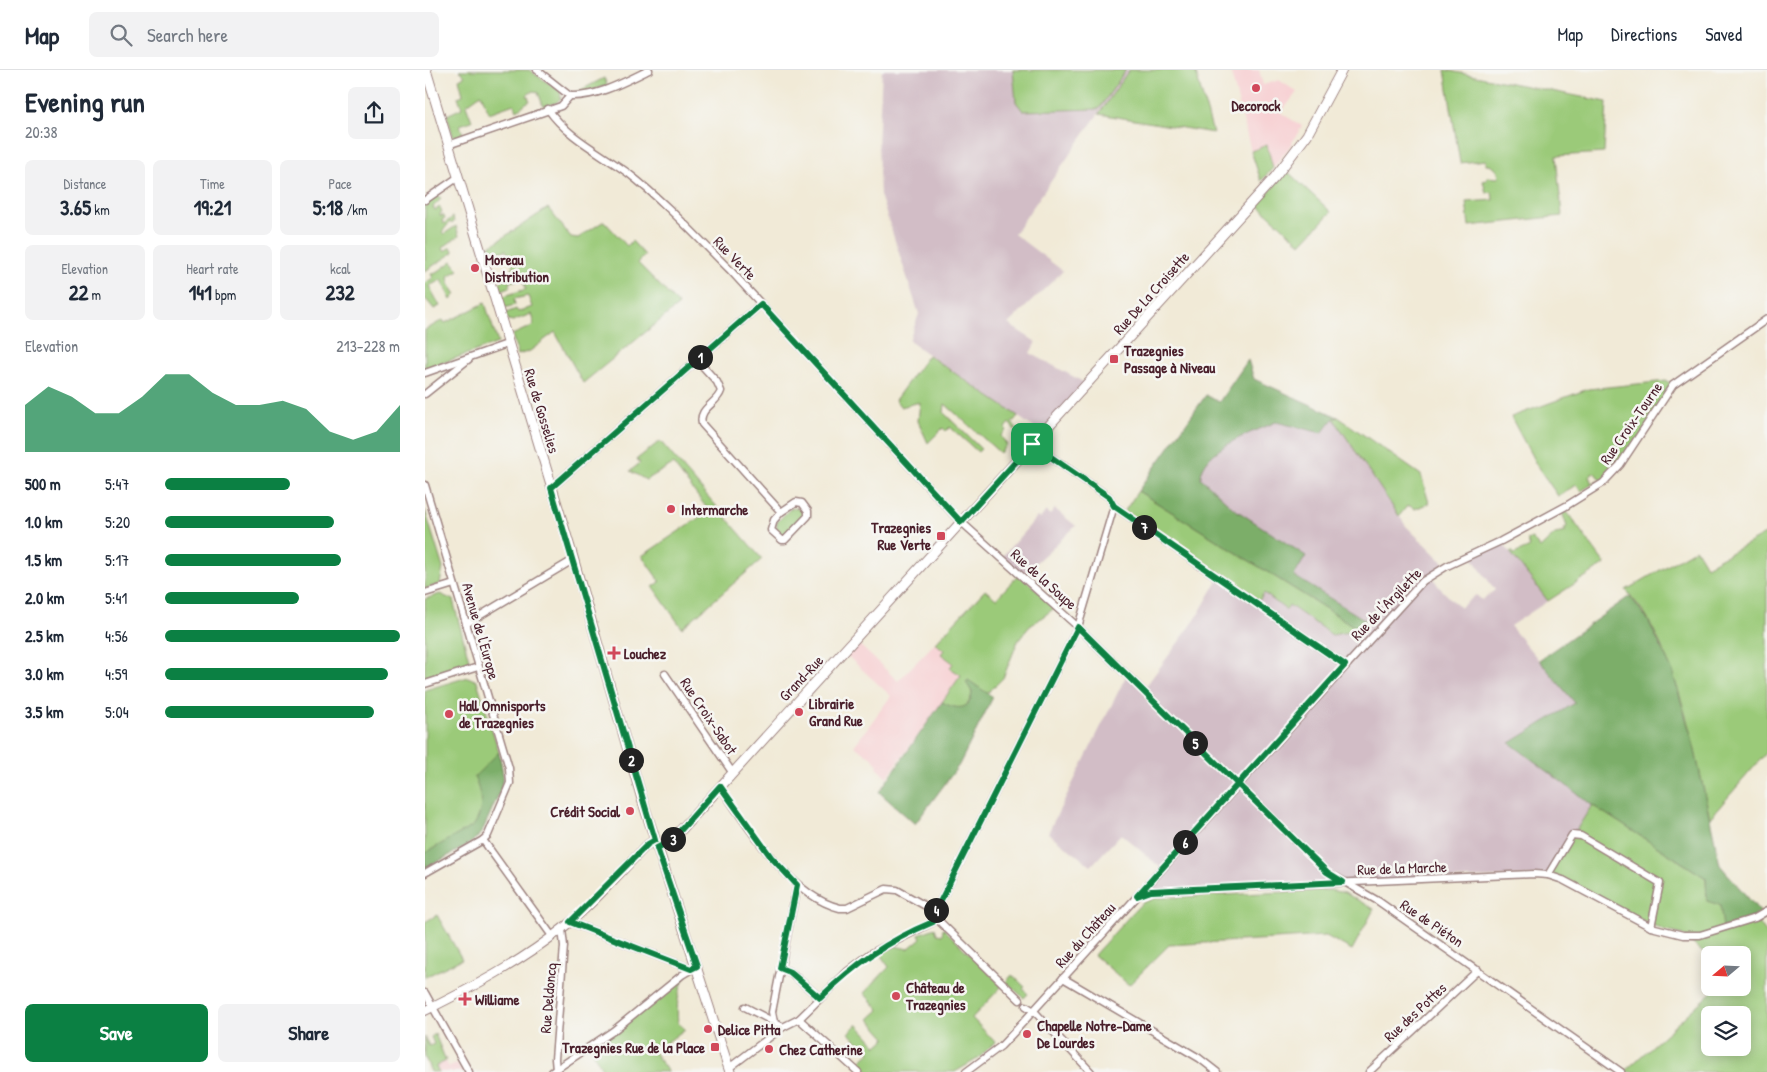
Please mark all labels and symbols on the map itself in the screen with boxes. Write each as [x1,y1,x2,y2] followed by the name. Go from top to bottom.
[1250,82,1262,94] marker: Decorock
[1232,95,1281,116] place label: Decorock
[709,231,761,285] street label: Rue Verte
[1108,247,1194,339] street label: Rue De La Croisette
[485,249,549,287] place label: Moreau Distribution
[469,262,481,274] marker: Moreau Distribution
[1123,340,1216,379] place label: Trazegnies Passage à Niveau
[687,344,713,370] pin: 1
[1108,353,1120,365] marker: Trazegnies Passage à Niveau
[519,366,565,456] street label: Rue de Gosselies
[1595,378,1667,468] street label: Rue Croix-Tourne
[1011,423,1053,465] pin
[681,499,748,520] place label: Intermarche
[665,503,677,515] marker: Intermarche
[1131,514,1157,540] pin: 7
[870,517,931,555] place label: Trazegnies Rue Verte
[935,530,947,542] marker: Trazegnies Rue Verte
[1006,544,1082,614] street label: Rue de la Soupe
[1346,563,1426,645] street label: Rue de l'Argilette
[457,580,505,682] street label: Avenue de l'Europe
[624,643,667,664] place label: Louchez
[608,647,620,659] marker: Louchez
[774,650,828,706] street label: Grand-Rue
[676,673,743,759] street label: Rue Croix-Sabot
[809,693,863,731] place label: Librairie Grand Rue
[459,695,546,734] place label: Hall Omnisports de Trazegnies
[793,706,805,718] marker: Librairie Grand Rue
[443,708,455,720] marker: Hall Omnisports de Trazegnies
[1183,730,1207,756] pin: 5
[619,748,643,772] pin: 2
[550,801,621,822] place label: Crédit Social
[624,805,636,817] marker: Crédit Social
[661,826,685,852] pin: 3
[1173,830,1197,854] pin: 6
[1357,856,1447,880] street label: Rue de la Marche
[1396,894,1468,952] street label: Rue de Piéton
[923,898,949,922] pin: 4
[1050,898,1120,972] street label: Rue du Château
[1701,946,1751,996] north arrow
[534,962,562,1034] street label: Rue Deldoncq
[905,977,966,1016] place label: Château de Trazegnies
[1379,977,1451,1046] street label: Rue des Pottes
[475,989,520,1010] place label: Williame
[890,990,902,1002] marker: Château de Trazegnies
[459,993,471,1005] marker: Williame
[1037,1015,1152,1053] place label: Chapelle Notre-Dame De Lourdes
[718,1019,781,1040] place label: Delice Pitta
[702,1023,714,1035] marker: Delice Pitta
[1021,1028,1033,1040] marker: Chapelle Notre-Dame De Lourdes
[561,1037,705,1059] place label: Trazegnies Rue de la Place
[779,1039,863,1060] place label: Chez Catherine
[709,1041,721,1053] marker: Trazegnies Rue de la Place
[763,1043,775,1055] marker: Chez Catherine

